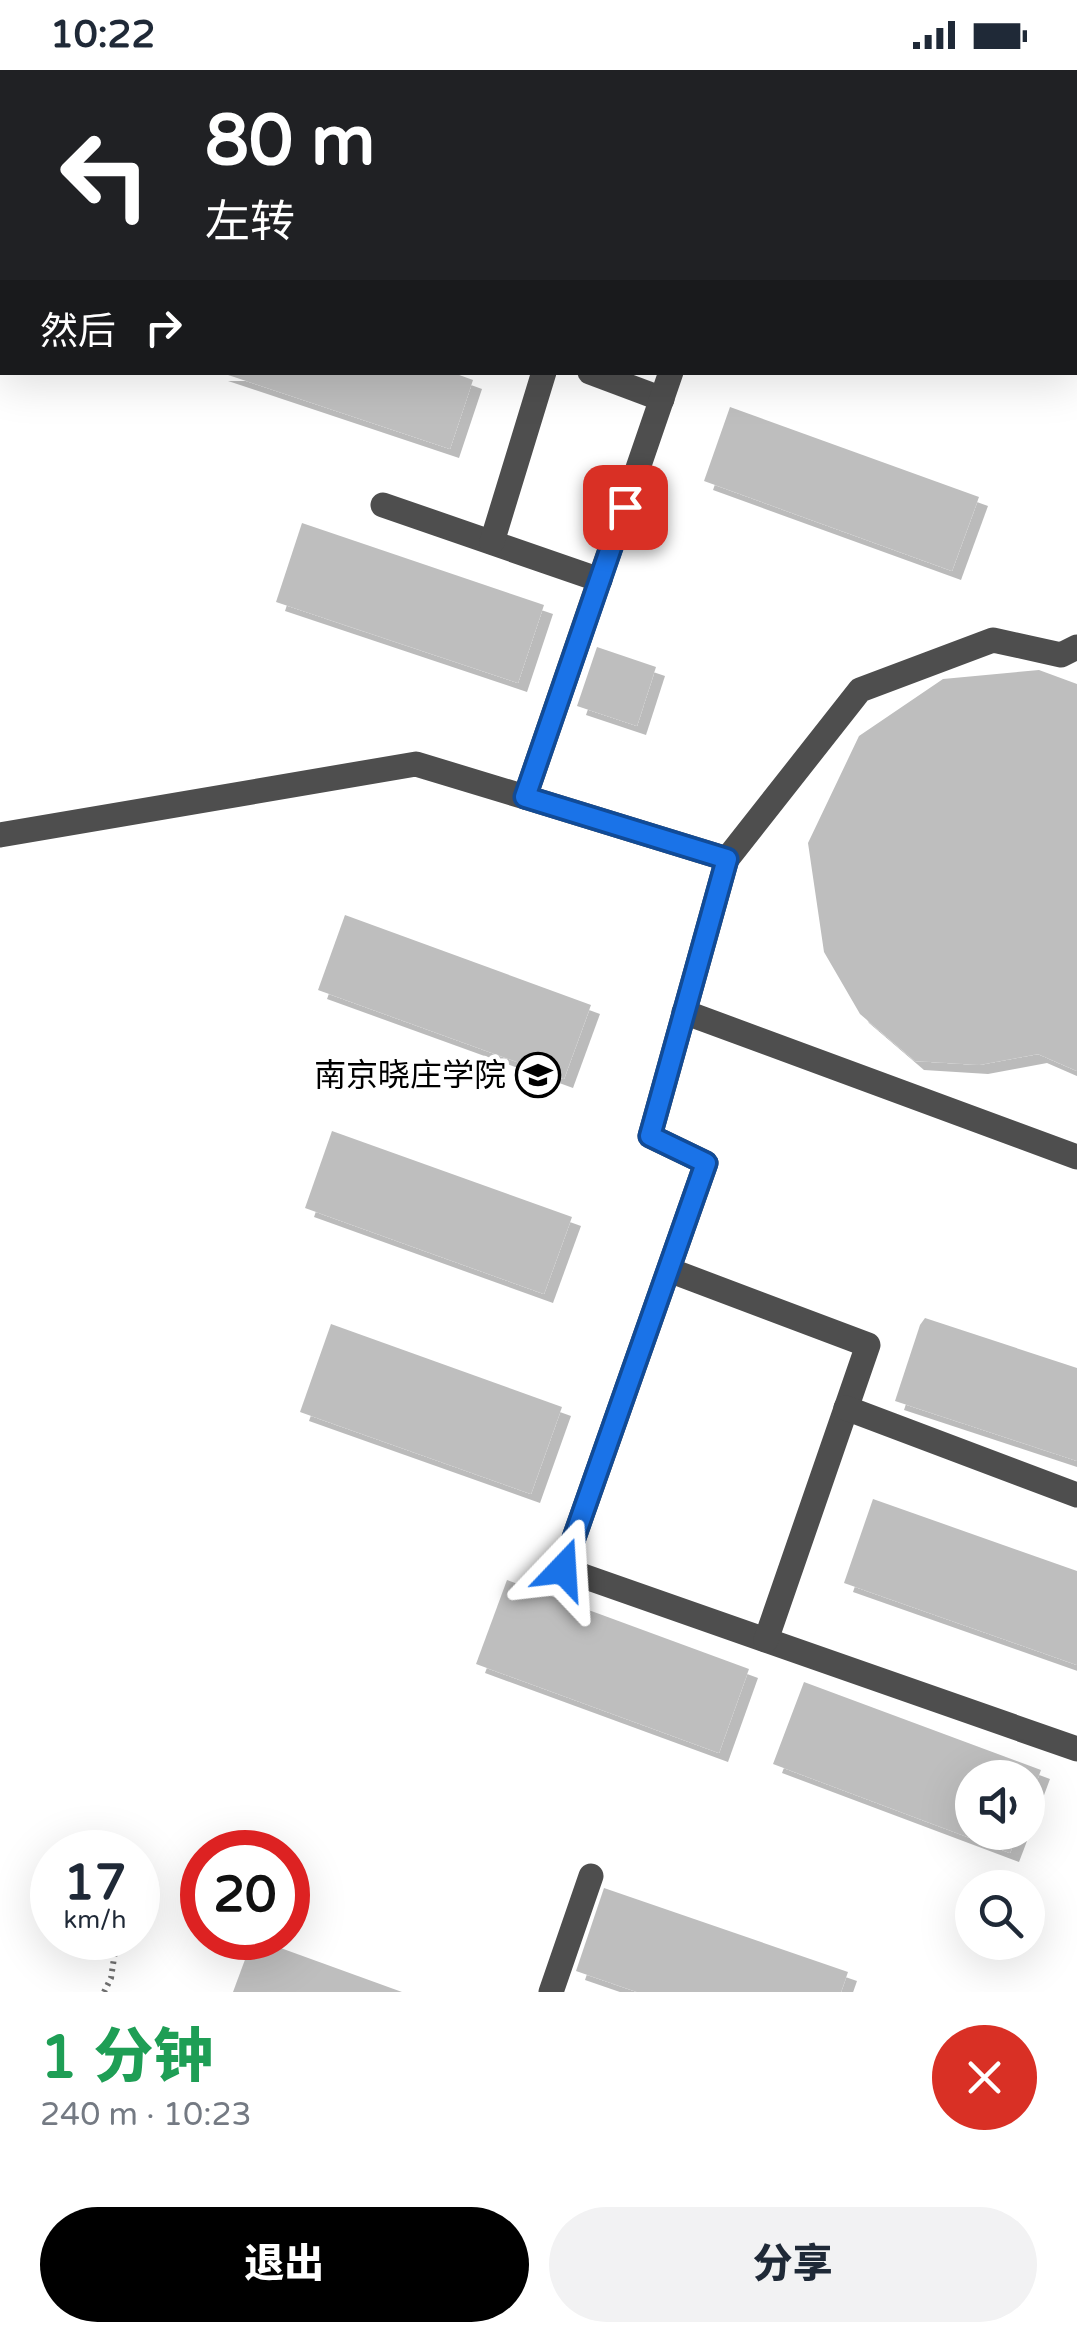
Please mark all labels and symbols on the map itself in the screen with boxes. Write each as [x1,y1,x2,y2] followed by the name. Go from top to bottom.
[583,465,668,550] pin
[515,1052,561,1098] school or university icon: 南京晓庄学院
[314,1057,506,1095] place label: 南京晓庄学院
[511,1517,615,1621] position arrow
[180,1830,310,1960] speed limit sign: 20

